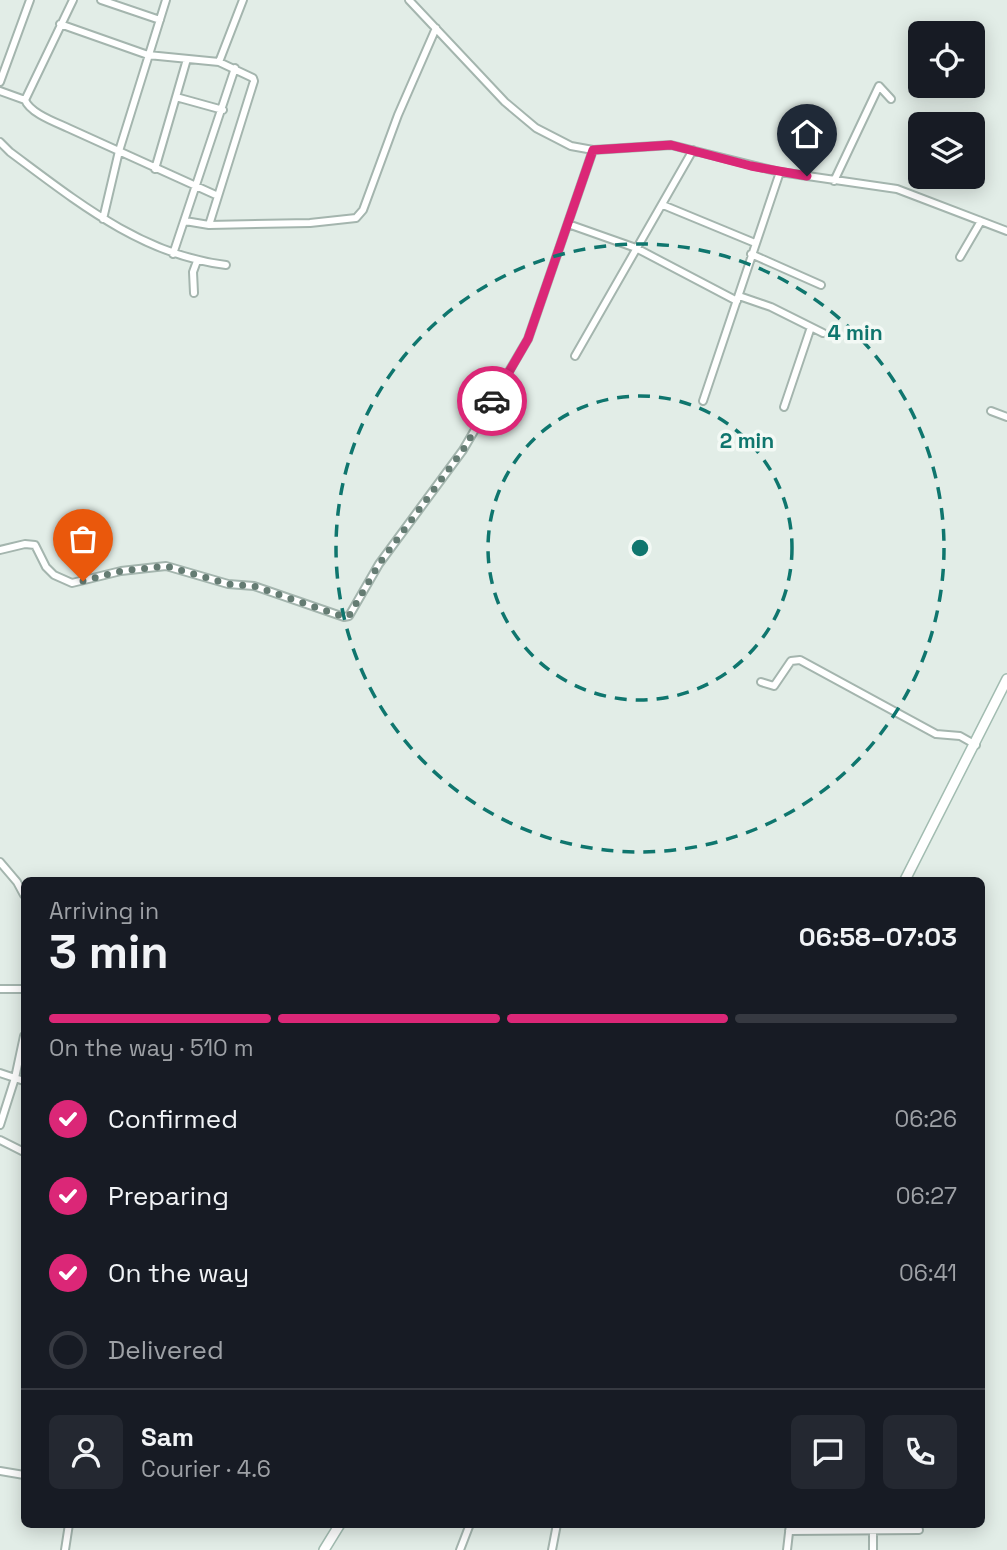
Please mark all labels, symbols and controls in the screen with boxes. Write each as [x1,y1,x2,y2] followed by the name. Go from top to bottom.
[908,21,985,189] map controls
[908,21,985,98] button: locate
[777,104,837,176] pin
[908,112,985,189] button: layers
[788,115,826,153] icon: home
[827,319,883,346] text: 4 min
[457,366,527,436] courier
[473,382,511,420] icon: car
[720,427,774,454] text: 2 min
[53,509,113,581] pin
[64,520,102,558] icon: bag
[628,536,652,560] centre of rings
[49,896,159,926] text: Arriving in
[799,920,957,954] text: 06:58–07:03
[49,923,169,981] text: 3 min
[49,1033,253,1063] text: On the way · 510 m
[49,1100,87,1138] icon: check
[108,1102,238,1136] text: Confirmed
[894,1104,957,1134] text: 06:26
[49,1177,87,1215] icon: check
[108,1179,229,1213] text: Preparing
[896,1181,957,1211] text: 06:27
[49,1254,87,1292] icon: check
[108,1256,249,1290] text: On the way
[899,1258,957,1288] text: 06:41
[108,1333,224,1367] text: Delivered
[49,1415,123,1489] button: person
[791,1415,865,1489] button: chat
[883,1415,957,1489] button: phone
[141,1420,194,1454] text: Sam
[141,1454,271,1484] text: Courier · 4.6

